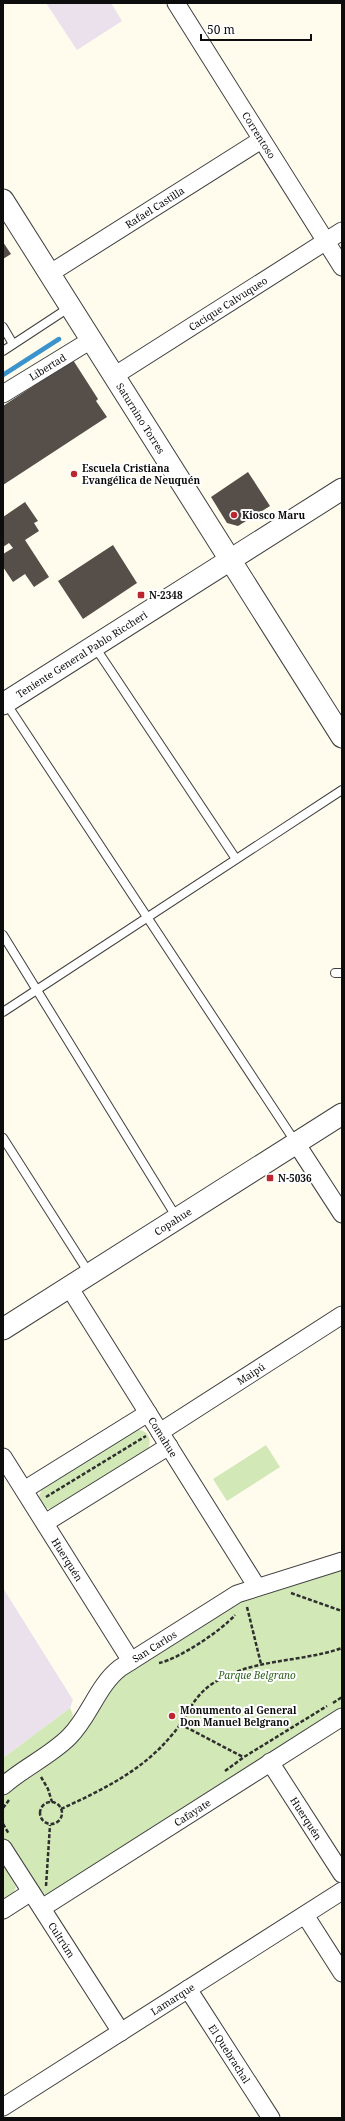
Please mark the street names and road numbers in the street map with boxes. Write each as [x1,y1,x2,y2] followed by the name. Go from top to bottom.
[239,109,279,161] street label: Correntoso
[122,183,187,231] street label: Rafael Castilla
[186,273,270,334] street label: Cacique Calvuqueo
[26,350,68,383] street label: Libertad
[113,380,169,457] street label: Saturnino Torres
[13,607,150,701] street label: Teniente General Pablo Riccheri
[151,1204,194,1238] street label: Copahue
[234,1359,268,1388] street label: Maipú
[145,1414,181,1460] street label: Comahue
[48,1535,86,1584] street label: Huerquén
[129,1627,180,1666] street label: San Carlos
[287,1794,326,1843] street label: Huerquén
[171,1795,213,1829] street label: Cafayate
[45,1919,79,1961] street label: Cultrúm
[148,1980,197,2018] street label: Lamarque
[206,2022,254,2086] street label: El Quebrachal

